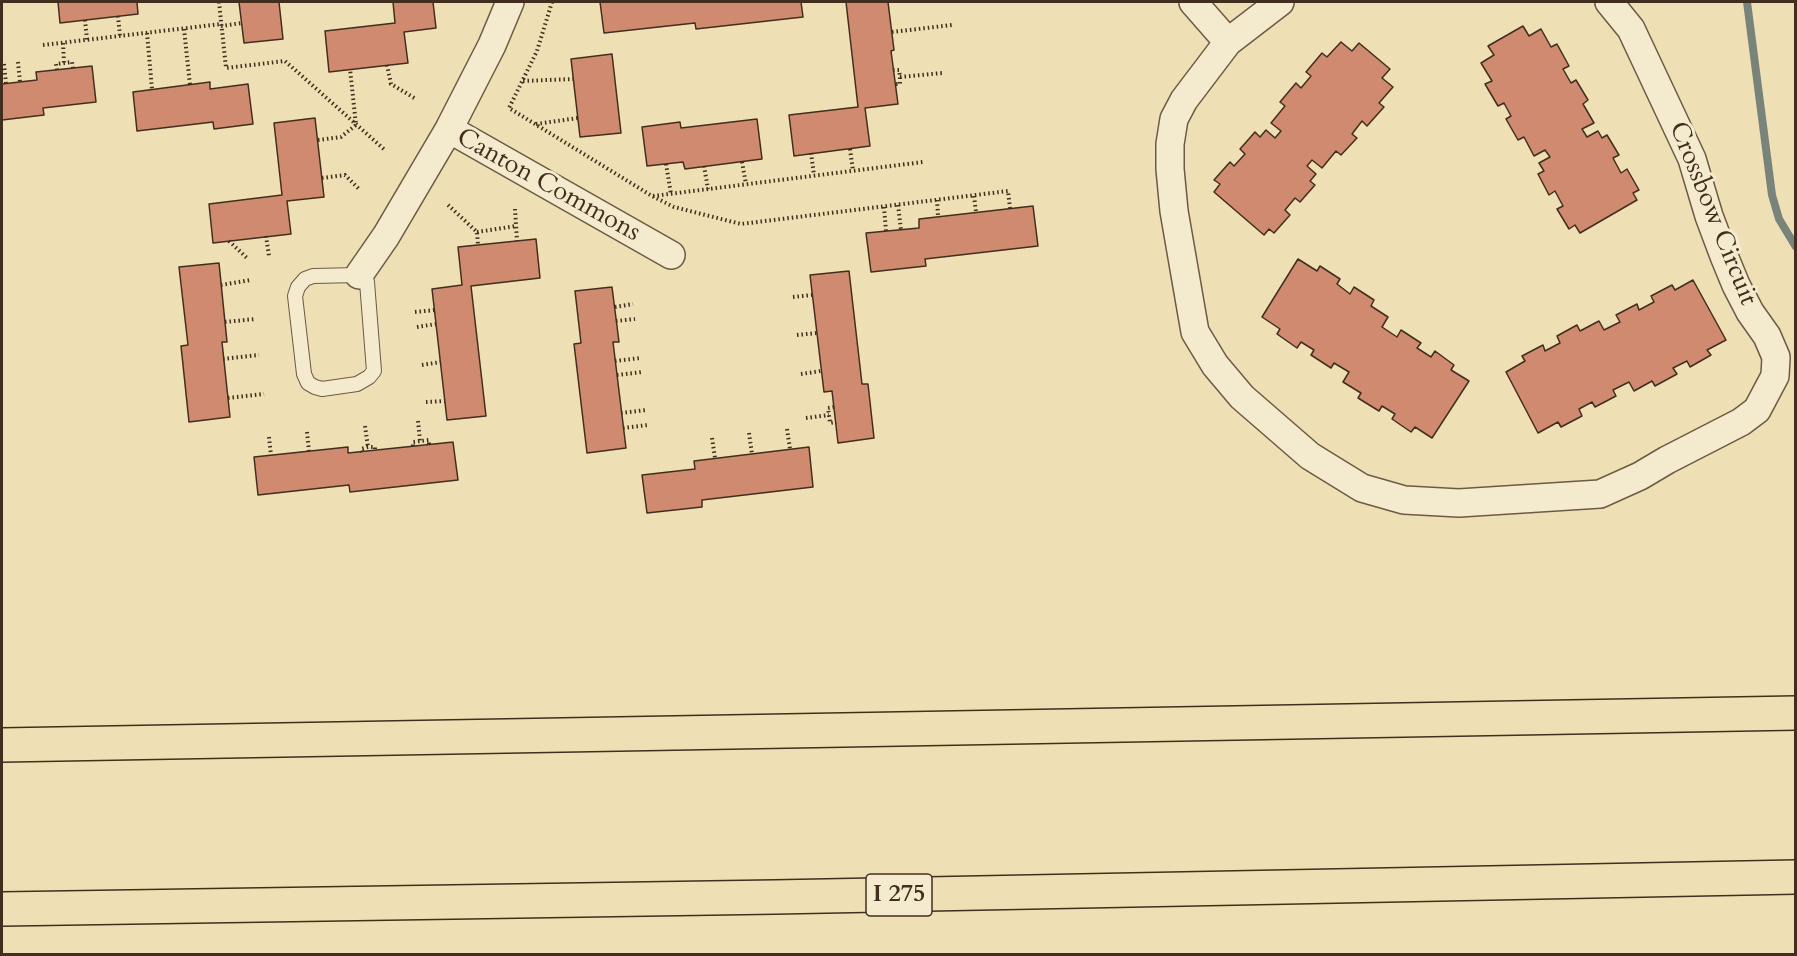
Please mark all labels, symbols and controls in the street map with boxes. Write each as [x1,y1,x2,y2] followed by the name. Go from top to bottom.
[1661,118,1763,310] street label: Crossbow Circuit
[451,123,645,249] street label: Canton Commons
[866,874,932,916] road number: I 275

